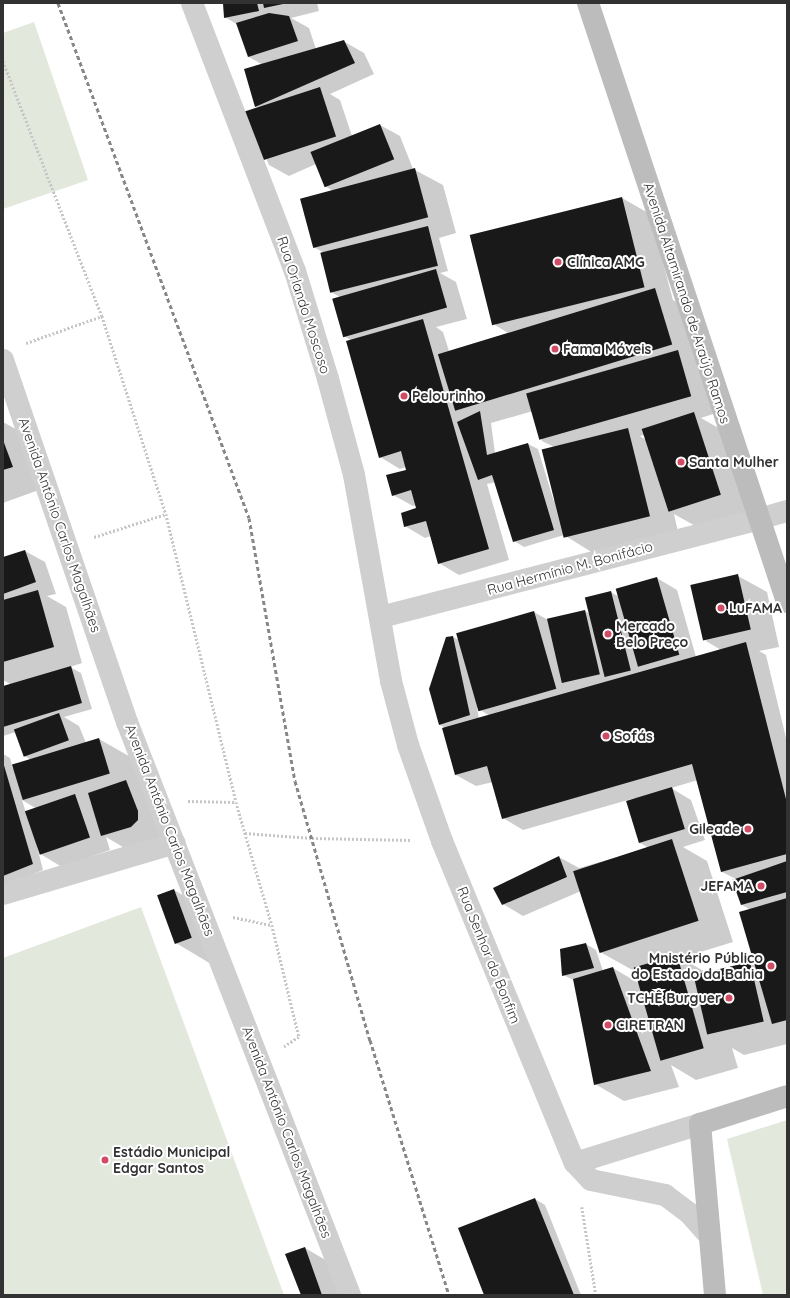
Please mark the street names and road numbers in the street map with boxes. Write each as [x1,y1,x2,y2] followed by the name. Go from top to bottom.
[640,180,734,426] street label: Avenida Altamirando de Araújo Ramos
[274,234,334,376] street label: Rua Orlando Moscoso
[15,416,105,634] street label: Avenida Antônio Carlos Magalhães
[485,538,655,598] street label: Rua Hermínio M. Bonifácio
[122,722,218,938] street label: Avenida Antônio Carlos Magalhães
[454,884,524,1026] street label: Rua Senhor do Bonfim
[239,1024,335,1240] street label: Avenida Antônio Carlos Magalhães

